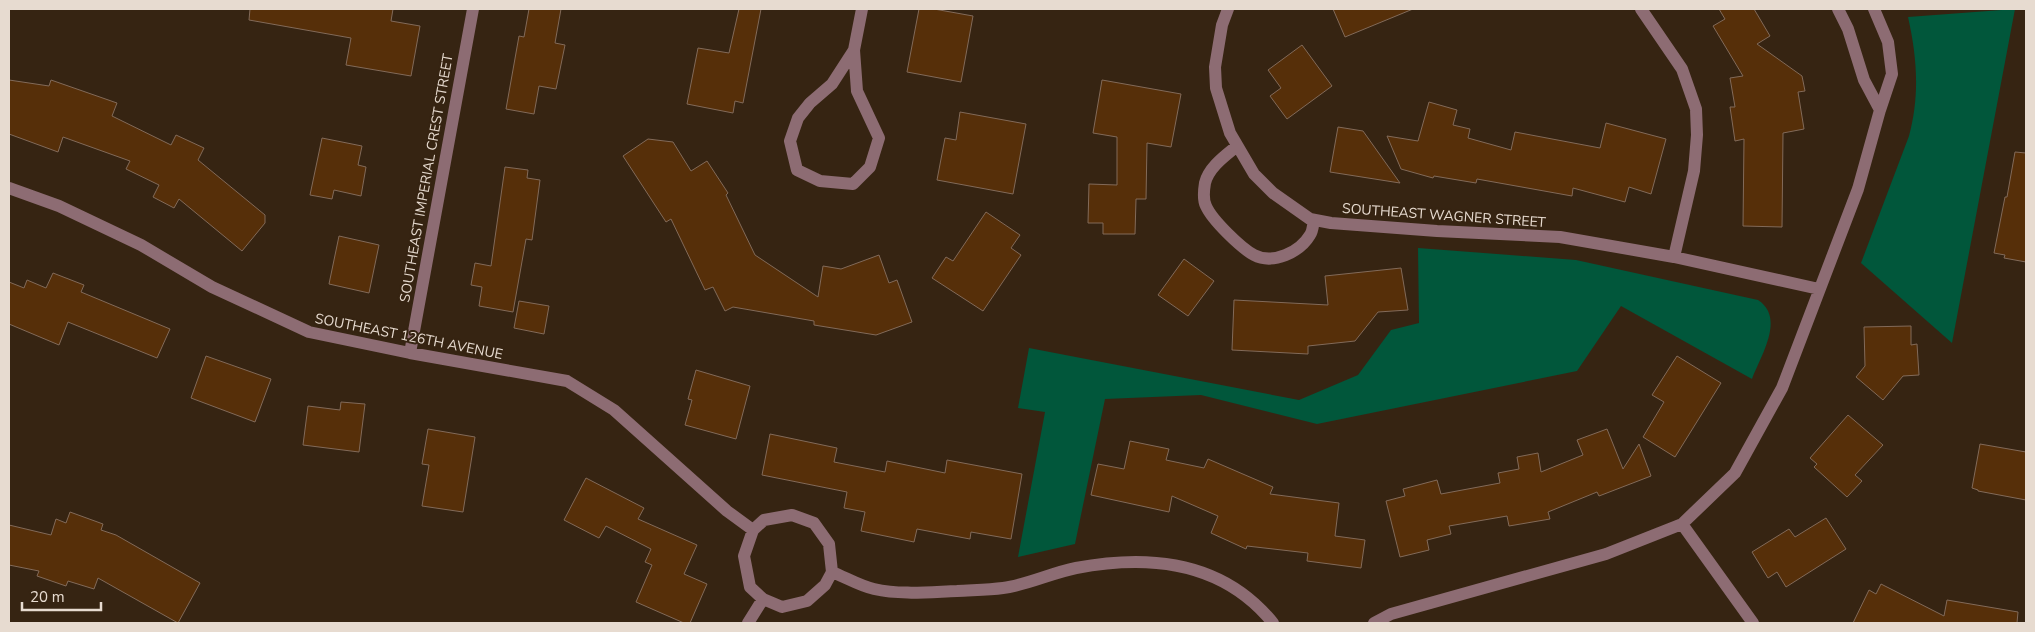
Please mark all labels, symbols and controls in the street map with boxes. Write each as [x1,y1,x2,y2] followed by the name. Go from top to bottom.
[395,52,458,304] street label: SOUTHEAST IMPERIAL CREST STREET
[1341,199,1547,232] street label: SOUTHEAST WAGNER STREET
[313,309,504,364] street label: SOUTHEAST 126TH AVENUE
[22,580,101,612] scale bar
[30,587,65,607] text: 20 m

